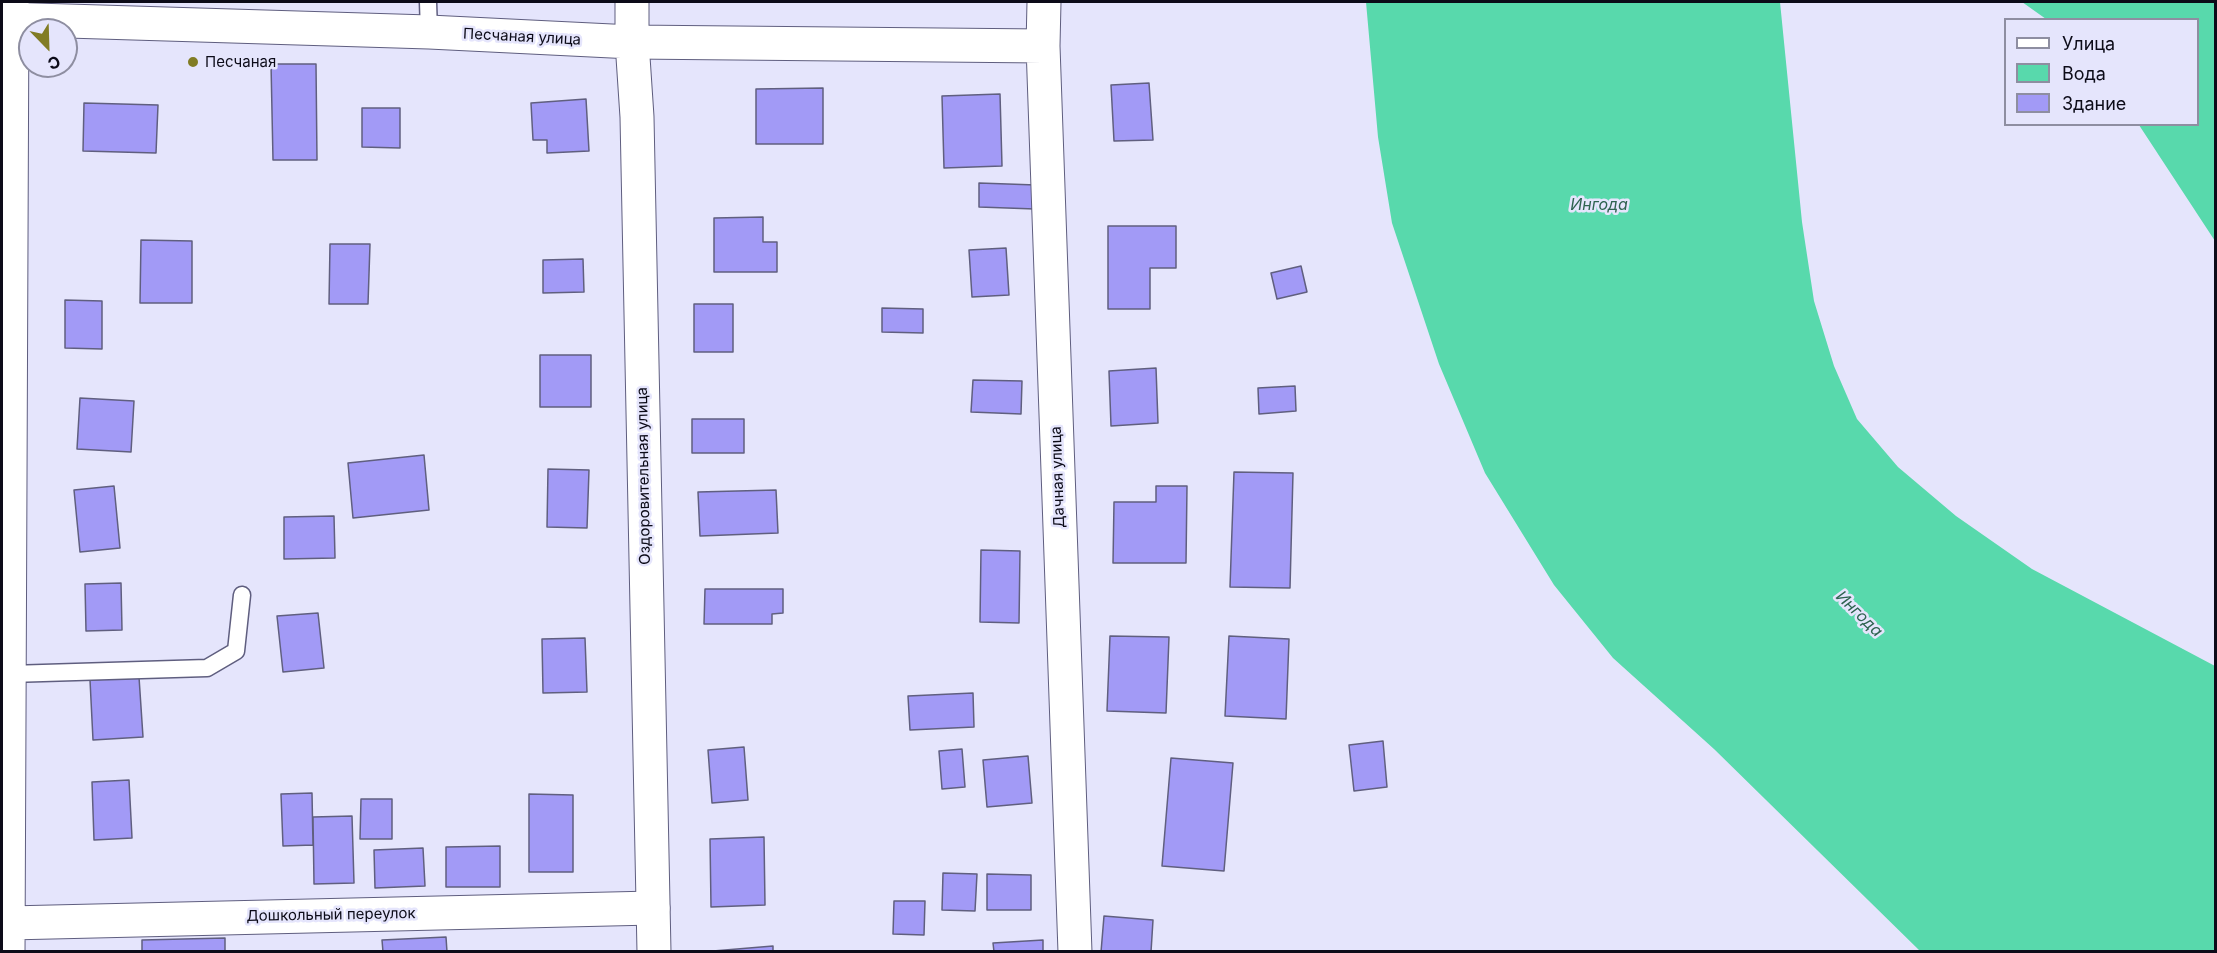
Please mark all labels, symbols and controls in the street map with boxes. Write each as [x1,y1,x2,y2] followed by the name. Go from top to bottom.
[18,18,78,78] north arrow
[2004,18,2199,126] legend
[463,25,581,49] street label: Песчаная улица
[2062,33,2115,54] text: Улица
[45,51,64,74] text: С
[205,53,276,71] place label: Песчаная
[186,55,200,69] marker: Песчаная
[2062,63,2106,84] text: Вода
[2062,93,2126,114] text: Здание
[1570,195,1628,215] water label: Ингода
[633,387,655,565] street label: Оздоровительная улица
[1047,426,1069,528] street label: Дачная улица
[1832,587,1886,641] water label: Ингода
[246,905,416,925] street label: Дошкольный переулок

